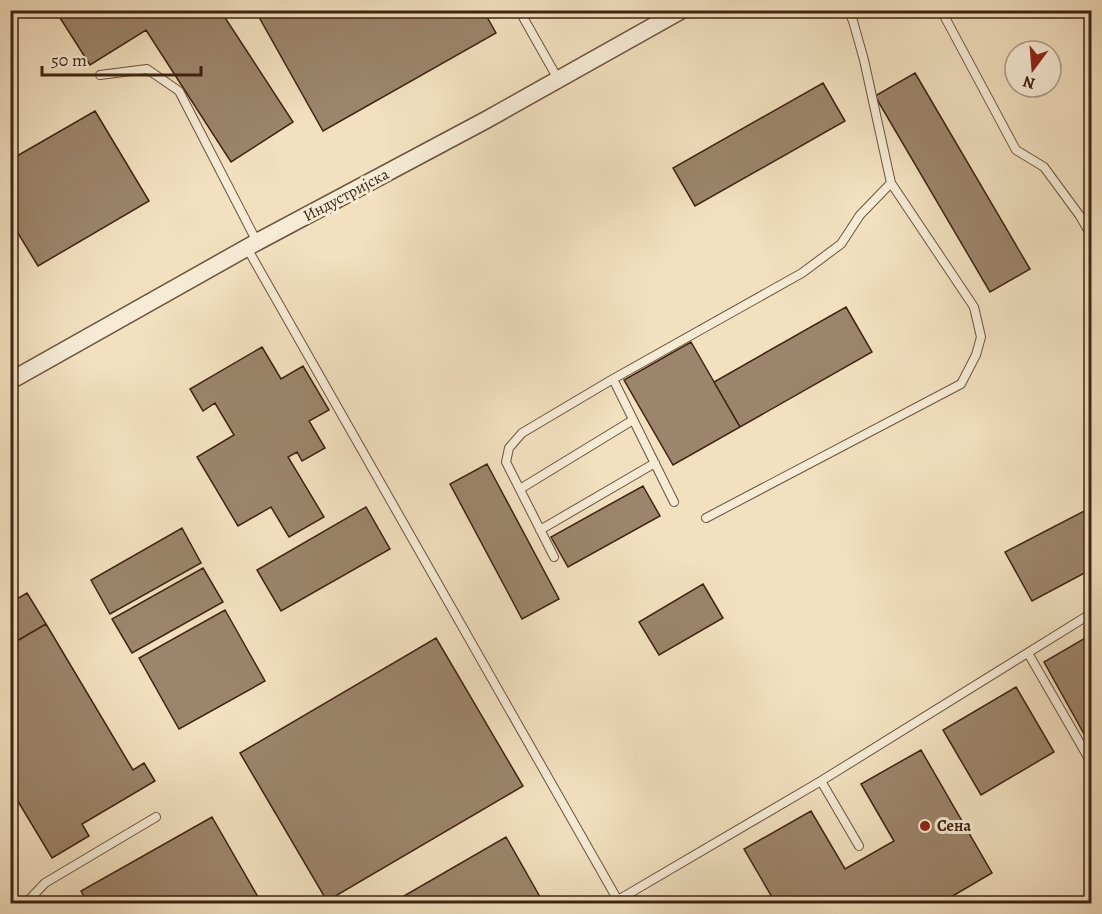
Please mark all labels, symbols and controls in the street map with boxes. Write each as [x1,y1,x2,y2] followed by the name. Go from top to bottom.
[42,39,201,77] scale bar
[1003,39,1063,99] north arrow
[51,48,87,72] text: 50 m
[1020,70,1038,95] text: N
[299,163,393,227] street label: Индустријска
[937,815,971,837] place label: Сена
[918,819,932,833] marker: Сена

